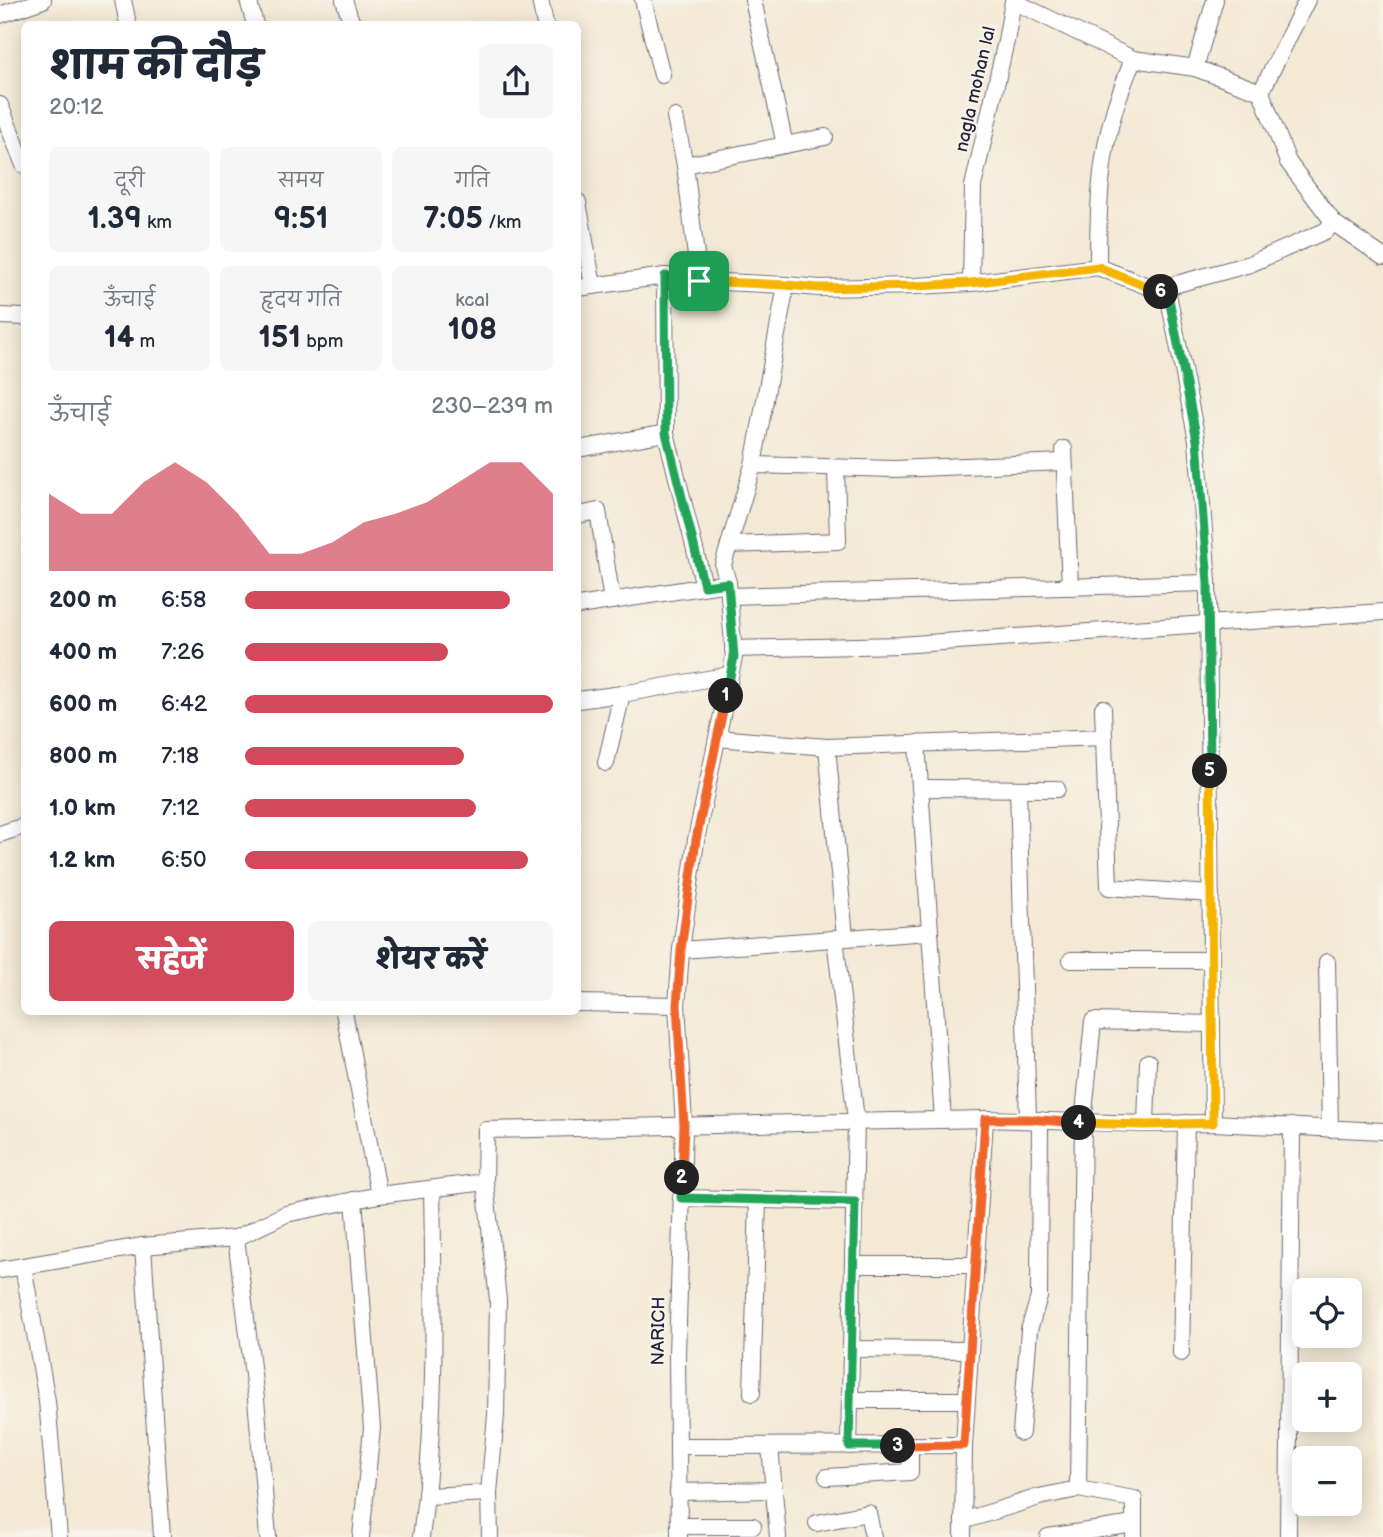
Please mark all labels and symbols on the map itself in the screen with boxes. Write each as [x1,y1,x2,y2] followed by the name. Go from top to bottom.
[951,24,1000,154] street label: nagla mohan lal
[669,251,729,311] pin
[1144,274,1178,310] pin: 6
[708,678,744,714] pin: 1
[1192,754,1228,788] pin: 5
[1062,1106,1096,1140] pin: 4
[664,1160,700,1196] pin: 2
[647,1296,670,1366] street label: NARICH
[880,1428,916,1464] pin: 3

